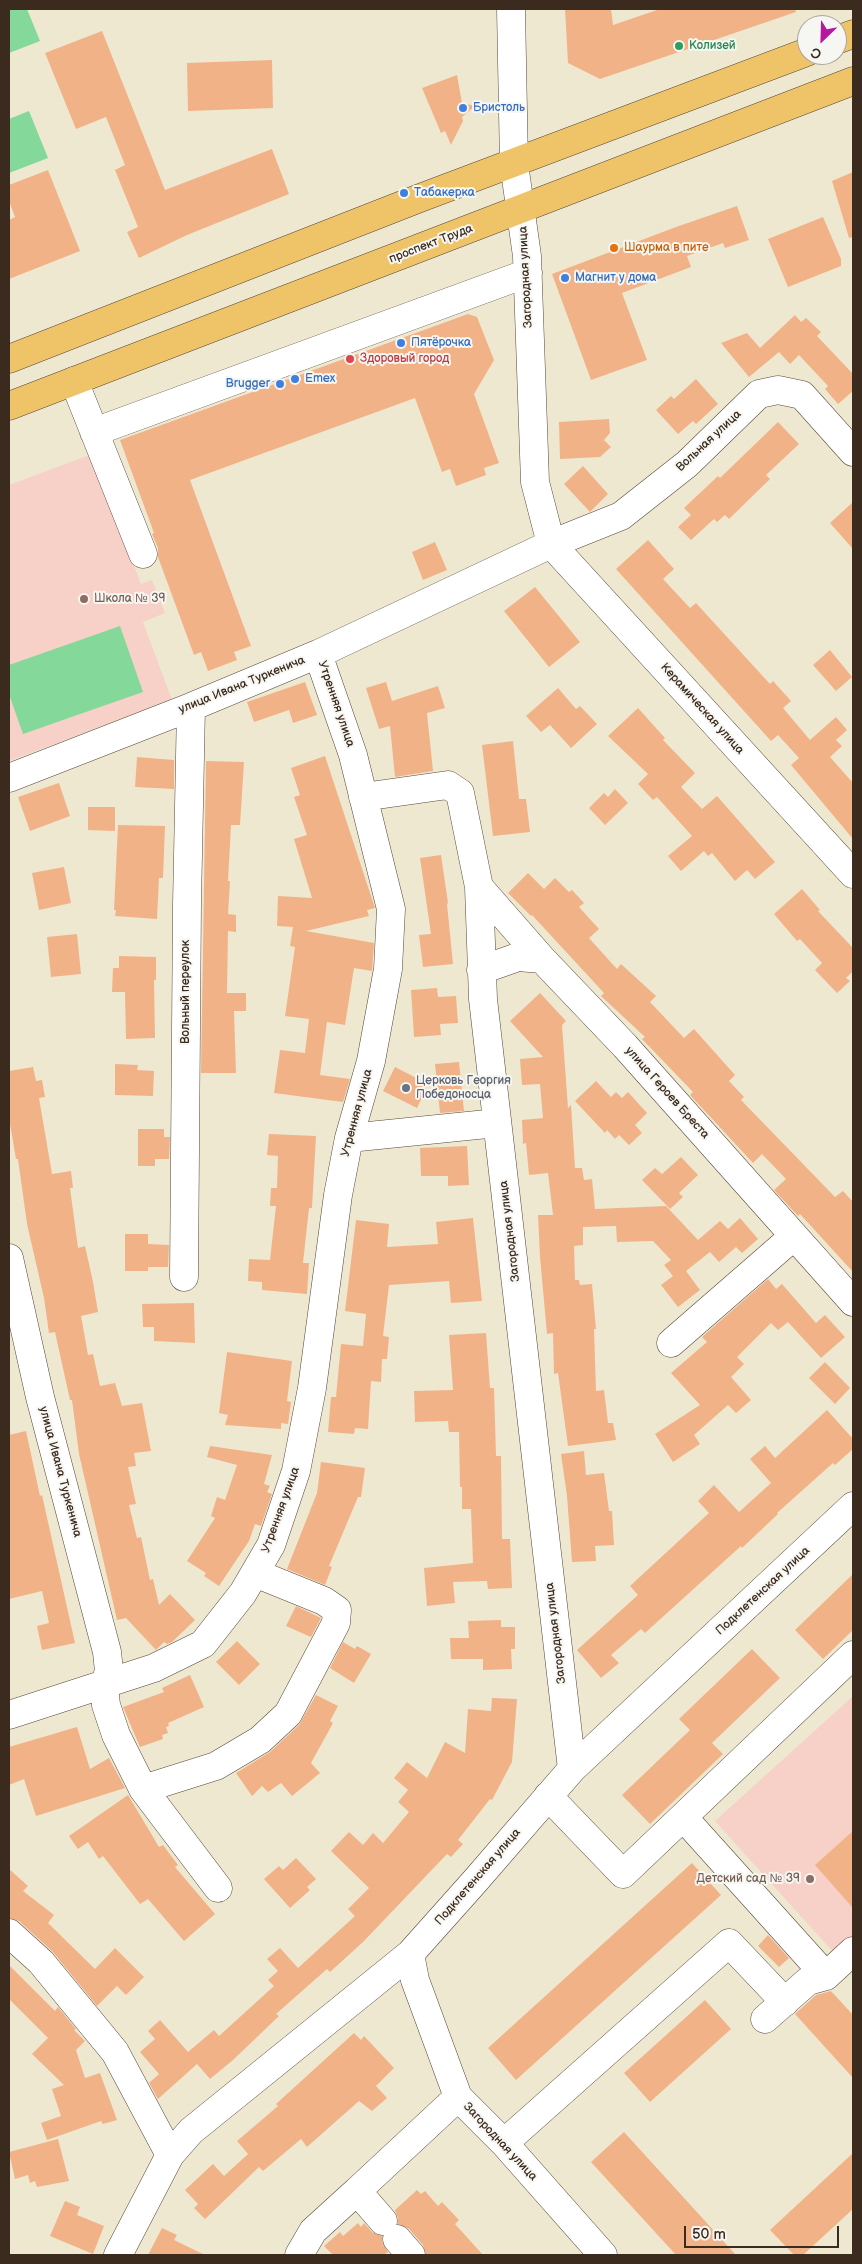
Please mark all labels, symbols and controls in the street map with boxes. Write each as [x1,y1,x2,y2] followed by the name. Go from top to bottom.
[797,15,847,65] north arrow
[689,39,736,53] place label: Колизей
[673,40,685,52] marker: Колизей
[808,44,824,63] text: С
[473,101,525,115] place label: Бристоль
[457,102,469,114] marker: Бристоль
[414,186,475,200] place label: Табакерка
[398,187,410,199] marker: Табакерка
[387,221,475,267] street label: проспект Труда
[516,226,536,328] street label: Загородная улица
[624,241,709,255] place label: Шаурма в пите
[608,242,620,254] marker: Шаурма в пите
[575,271,656,285] place label: Магнит у дома
[559,272,571,284] marker: Магнит у дома
[411,336,471,350] place label: Пятёрочка
[395,337,407,349] marker: Пятёрочка
[360,352,449,366] place label: Здоровый город
[344,353,356,365] marker: Здоровый город
[305,372,335,386] place label: Emex
[289,373,301,385] marker: Emex
[225,377,270,391] place label: Brugger
[274,378,286,390] marker: Brugger
[674,407,744,475] street label: Вольная улица
[94,592,166,606] place label: Школа № 39
[78,593,90,605] marker: Школа № 39
[177,653,307,717] street label: улица Ивана Туркенича
[315,659,357,749] street label: Утренняя улица
[657,660,747,758] street label: Керамическая улица
[179,940,193,1044] street label: Вольный переулок
[622,1044,712,1142] street label: улица Героев Бреста
[338,1068,376,1158] street label: Утренняя улица
[416,1074,511,1102] place label: Церковь Георгия Победоносца
[400,1082,412,1094] marker: Церковь Георгия Победоносца
[497,1180,523,1282] street label: Загородная улица
[36,1405,84,1539] street label: улица Ивана Туркенича
[259,1465,303,1555] street label: Утренняя улица
[713,1544,813,1638] street label: Подклетенская улица
[543,1582,569,1684] street label: Загородная улица
[432,1826,524,1928] street label: Подклетенская улица
[696,1872,800,1886] place label: Детский сад № 39
[804,1873,816,1885] marker: Детский сад № 39
[460,2100,540,2184] street label: Загородная улица
[687,2216,842,2248] scale bar
[692,2225,726,2244] text: 50 m

